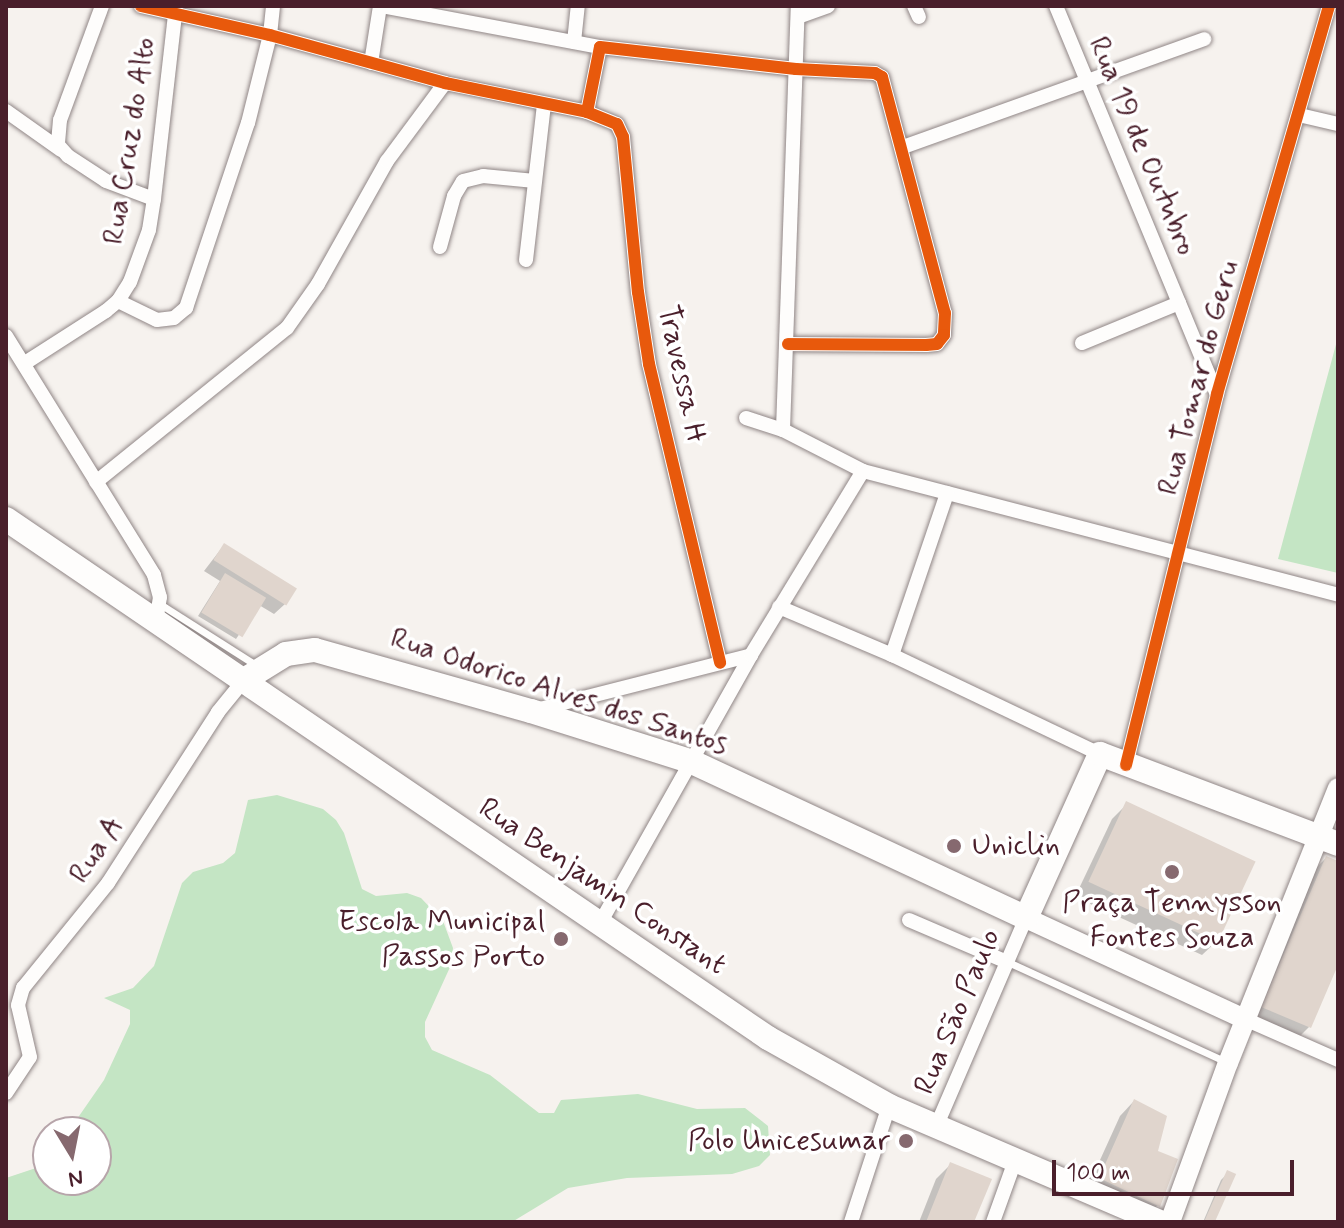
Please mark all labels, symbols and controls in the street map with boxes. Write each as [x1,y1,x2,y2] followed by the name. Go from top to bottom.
[96,35,164,247] street label: Rua Cruz do Alto
[1081,35,1203,257] street label: Rua 19 de Outubro
[1151,258,1247,498] street label: Rua Tomar do Geru
[649,302,713,446] street label: Travessa H
[381,619,737,765] street label: Rua Odorico Alves dos Santos
[469,789,735,985] street label: Rua Benjamin Constant
[62,810,132,890] street label: Rua A
[972,828,1060,864] place label: Uniclin
[943,835,965,857] marker: Uniclin
[1163,863,1181,881] marker: Praça Tennysson Fontes Souza
[1064,885,1280,956] place label: Praça Tennysson Fontes Souza
[338,904,545,974] place label: Escola Municipal Passos Porto
[909,927,1007,1097] street label: Rua São Paulo
[552,930,570,948] marker: Escola Municipal Passos Porto
[32,1116,112,1196] north arrow
[689,1123,890,1159] place label: Polo Unicesumar
[897,1132,915,1150] marker: Polo Unicesumar
[1056,1144,1298,1194] scale bar
[1066,1158,1130,1189] text: 100 m
[66,1163,85,1193] text: N

